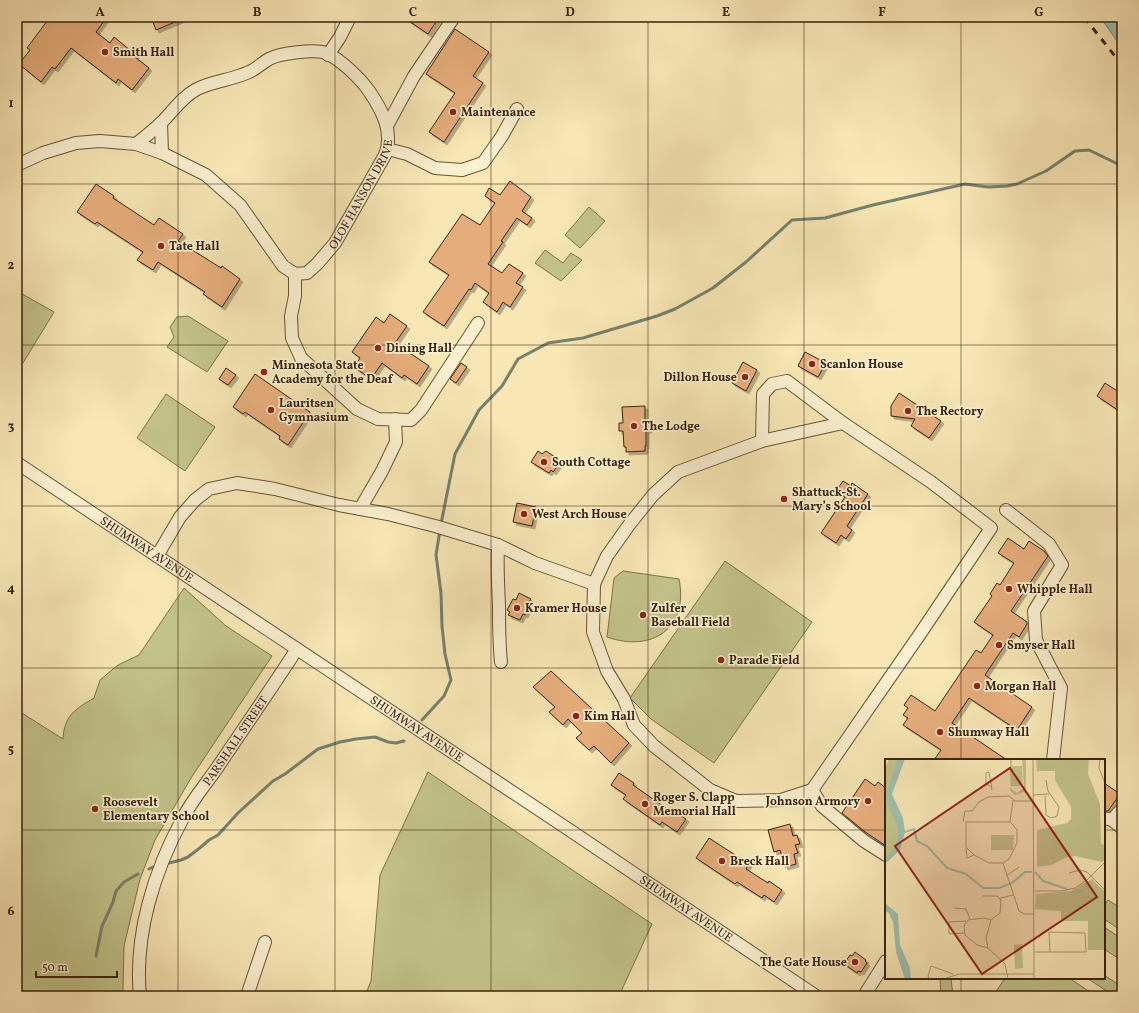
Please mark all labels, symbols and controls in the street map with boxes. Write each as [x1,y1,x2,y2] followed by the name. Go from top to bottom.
[95,4,105,22] text: A
[253,4,262,22] text: B
[409,4,417,22] text: C
[565,4,575,22] text: D
[722,4,730,22] text: E
[878,4,886,22] text: F
[1034,4,1044,22] text: G
[113,45,174,61] place label: Smith Hall
[100,47,110,57] marker: Smith Hall
[8,95,14,113] text: 1
[461,105,536,121] place label: Maintenance
[448,107,458,117] marker: Maintenance
[326,139,397,254] street label: OLOF HANSON DRIVE
[169,239,219,255] place label: Tate Hall
[156,241,166,251] marker: Tate Hall
[8,257,15,275] text: 2
[386,341,452,357] place label: Dining Hall
[373,343,383,353] marker: Dining Hall
[820,357,903,373] place label: Scanlon House
[272,358,394,388] place label: Minnesota State Academy for the Deaf
[807,359,817,369] marker: Scanlon House
[259,367,269,377] marker: Minnesota State Academy for the Deaf
[663,370,737,386] place label: Dillon House
[740,372,750,382] marker: Dillon House
[279,396,349,426] place label: Lauritsen Gymnasium
[916,404,984,420] place label: The Rectory
[266,405,276,415] marker: Lauritsen Gymnasium
[903,406,913,416] marker: The Rectory
[8,418,15,436] text: 3
[642,419,700,435] place label: The Lodge
[629,421,639,431] marker: The Lodge
[552,455,630,471] place label: South Cottage
[539,457,549,467] marker: South Cottage
[792,485,871,515] place label: Shattuck-St. Mary’s School
[779,494,789,504] marker: Shattuck-St. Mary’s School
[532,507,627,523] place label: West Arch House
[519,509,529,519] marker: West Arch House
[97,513,196,587] street label: SHUMWAY AVENUE
[7,580,15,598] text: 4
[1017,582,1093,598] place label: Whipple Hall
[1004,584,1014,594] marker: Whipple Hall
[525,601,607,617] place label: Kramer House
[651,601,730,631] place label: Zulfer Baseball Field
[512,603,522,613] marker: Kramer House
[638,610,648,620] marker: Zulfer Baseball Field
[1007,638,1075,654] place label: Smyser Hall
[994,640,1004,650] marker: Smyser Hall
[729,653,800,669] place label: Parade Field
[716,655,726,665] marker: Parade Field
[985,679,1056,695] place label: Morgan Hall
[972,681,982,691] marker: Morgan Hall
[200,693,272,789] street label: PARSHALL STREET
[366,693,466,766] street label: SHUMWAY AVENUE
[584,709,635,725] place label: Kim Hall
[571,711,581,721] marker: Kim Hall
[948,725,1029,741] place label: Shumway Hall
[935,727,945,737] marker: Shumway Hall
[8,741,14,759] text: 5
[885,759,1105,979] inset map
[653,790,736,820] place label: Roger S. Clapp Memorial Hall
[765,794,860,810] place label: Johnson Armory
[103,795,209,825] place label: Roosevelt Elementary School
[863,796,873,806] marker: Johnson Armory
[640,799,650,809] marker: Roger S. Clapp Memorial Hall
[90,804,100,814] marker: Roosevelt Elementary School
[730,854,789,870] place label: Breck Hall
[717,856,727,866] marker: Breck Hall
[636,872,735,946] street label: SHUMWAY AVENUE
[7,903,15,921] text: 6
[36,953,117,979] scale bar
[760,955,847,971] place label: The Gate House
[850,957,860,967] marker: The Gate House
[42,960,68,976] text: 50 m

